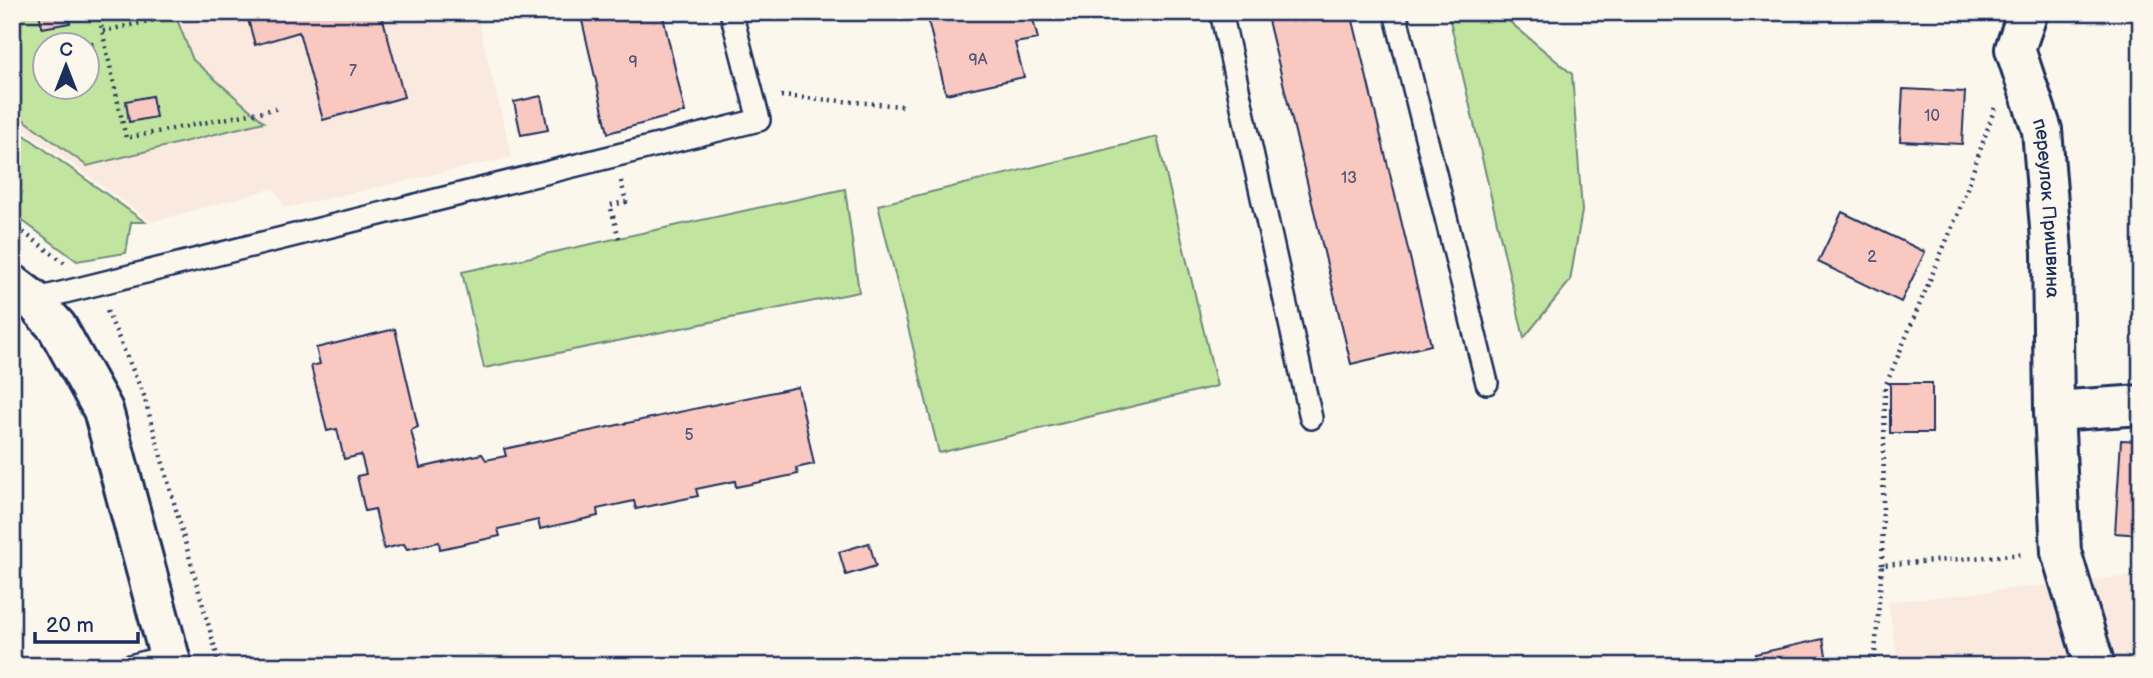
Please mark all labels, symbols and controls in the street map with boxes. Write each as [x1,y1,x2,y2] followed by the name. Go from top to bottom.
[32,32,102,102] north arrow
[59,39,73,62] text: С
[969,51,988,70] house number: 9А
[628,53,638,72] house number: 9
[349,62,357,81] house number: 7
[1924,107,1940,126] house number: 10
[2027,115,2064,298] street label: переулок Пришвина
[1341,169,1357,188] house number: 13
[1867,248,1877,267] house number: 2
[684,426,694,445] house number: 5
[35,601,138,645] scale bar
[46,613,94,638] text: 20 m

